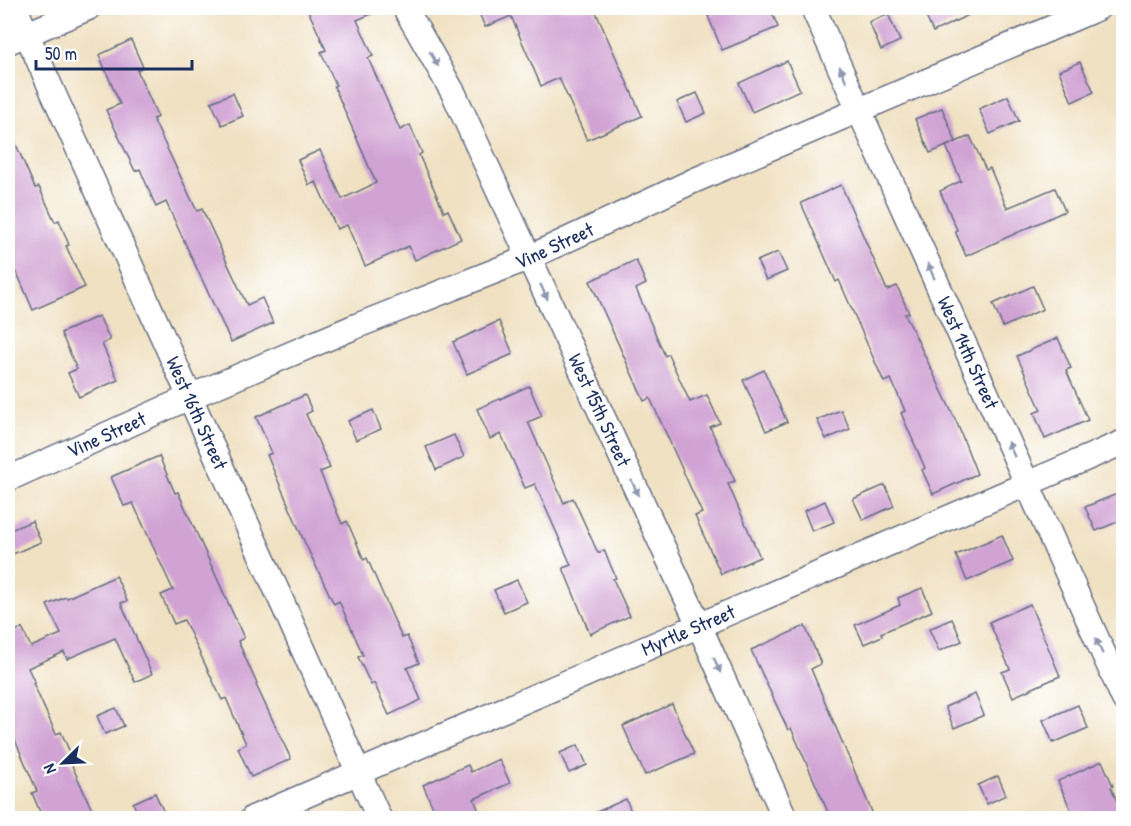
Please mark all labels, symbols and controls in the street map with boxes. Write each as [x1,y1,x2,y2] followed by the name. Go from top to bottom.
[36,33,192,71] scale bar
[45,41,77,66] text: 50 m
[428,51,439,67] one-way arrow
[837,65,847,83] one-way arrow
[511,215,599,275] street label: Vine Street
[926,262,936,280] one-way arrow
[539,283,549,301] one-way arrow
[931,292,1006,414] street label: West 14th Street
[562,349,638,472] street label: West 15th Street
[160,352,235,475] street label: West 16th Street
[62,404,151,464] street label: Vine Street
[1006,440,1015,458] one-way arrow
[630,479,640,497] one-way arrow
[637,597,740,662] street label: Myrtle Street
[1094,637,1104,655] one-way arrow
[712,656,721,673] one-way arrow
[33,733,93,793] north arrow
[37,760,61,777] text: N

